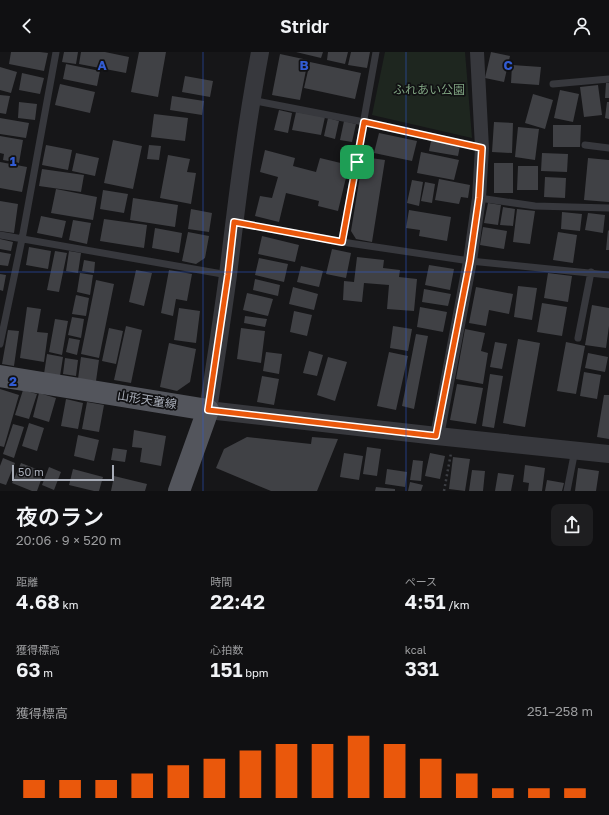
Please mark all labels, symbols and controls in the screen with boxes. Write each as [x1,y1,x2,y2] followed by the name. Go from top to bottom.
[16,15,38,37] icon: back
[280,15,329,37] text: Stridr
[571,15,593,37] icon: person
[97,57,107,73] text: A
[299,57,309,73] text: B
[503,57,513,73] text: C
[393,82,465,97] park label: ふれあい公園
[340,145,374,179] pin
[346,151,368,173] icon: arrive
[10,153,17,169] text: 1
[9,373,17,389] text: 2
[116,387,178,412] street label: 山形天童線
[12,463,114,482] scale bar
[18,465,44,478] text: 50 m
[16,503,104,530] text: 夜のラン
[551,504,593,546] button: share
[16,532,121,548] text: 20:06 · 9 × 520 m
[16,575,38,588] text: 距離
[210,575,232,588] text: 時間
[405,575,437,588] text: ペース
[16,589,60,613] text: 4.68
[210,589,265,613] text: 22:42
[405,589,445,613] text: 4:51
[60,598,79,611] text: km
[445,598,469,611] text: /km
[16,643,60,656] text: 獲得標高
[210,643,243,656] text: 心拍数
[405,643,426,656] text: kcal
[405,656,439,680] text: 331
[16,657,41,681] text: 63
[210,657,242,681] text: 151
[41,666,53,679] text: m
[242,666,268,679] text: bpm
[527,703,593,719] text: 251–258 m
[16,705,68,721] text: 獲得標高

